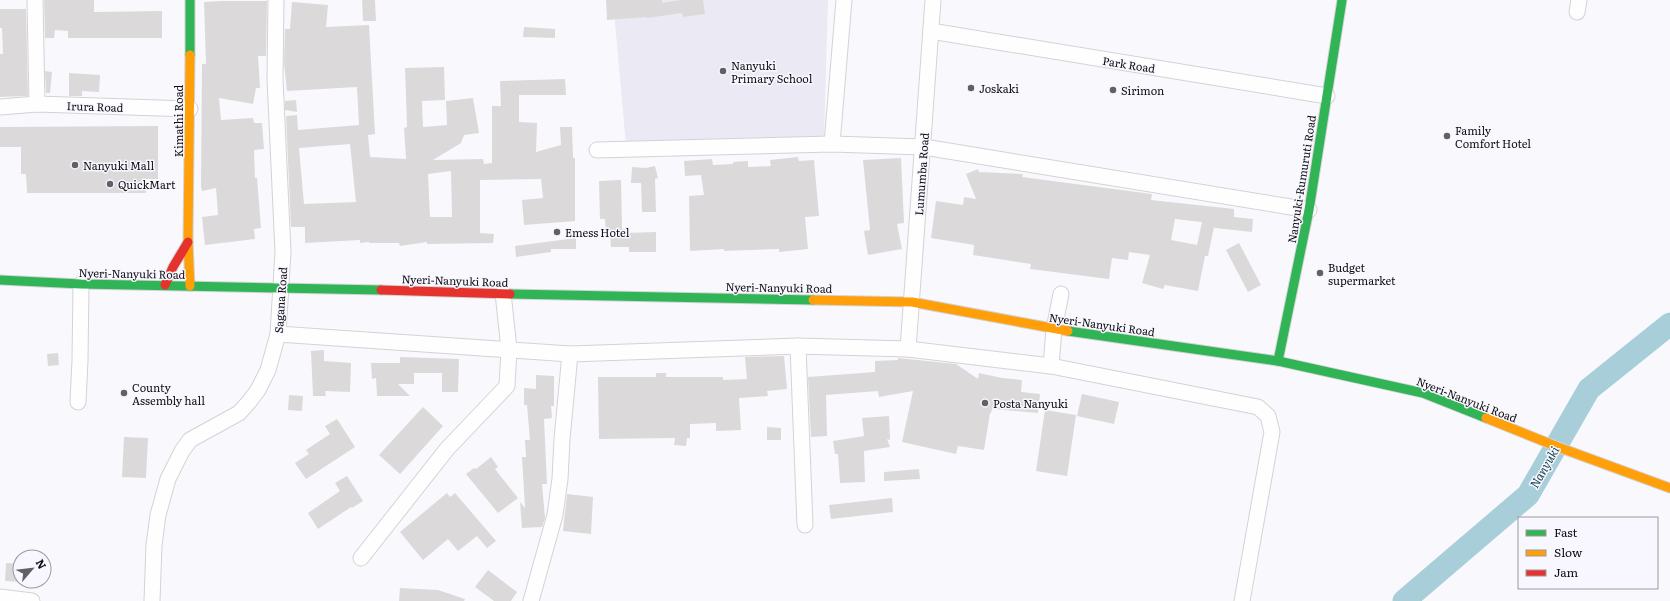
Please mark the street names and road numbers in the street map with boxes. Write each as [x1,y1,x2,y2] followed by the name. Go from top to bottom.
[1102,52,1157,76] street label: Park Road
[170,84,186,157] street label: Kimathi Road
[66,97,124,115] street label: Irura Road
[1283,114,1319,244] street label: Nanyuki-Rumuruti Road
[910,132,932,216] street label: Lumumba Road
[79,264,186,282] street label: Nyeri-Nanyuki Road
[270,266,290,334] street label: Sagana Road
[401,270,509,290] street label: Nyeri-Nanyuki Road
[726,278,833,296] street label: Nyeri-Nanyuki Road
[1048,309,1156,339] street label: Nyeri-Nanyuki Road
[1414,372,1520,426] street label: Nyeri-Nanyuki Road

